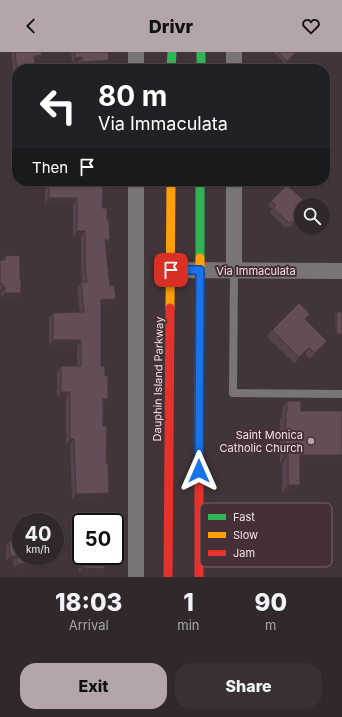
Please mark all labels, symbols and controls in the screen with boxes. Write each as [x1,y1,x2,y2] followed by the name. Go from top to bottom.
[20,15,42,37] icon: back
[300,15,322,37] icon: heart
[149,16,193,37] text: Drivr
[98,79,167,113] text: 80 m
[32,80,84,132] icon: left
[98,113,228,134] text: Via Immaculata
[76,156,98,178] icon: arrive
[32,158,68,177] text: Then
[294,198,330,234] map controls
[294,198,330,234] button: search
[154,253,188,287] pin
[160,259,182,281] icon: arrive
[216,264,296,278] street label: Via Immaculata
[150,316,166,442] street label: Dauphin Island Parkway
[220,428,303,455] place label: Saint Monica Catholic Church
[306,436,316,446] marker: Saint Monica Catholic Church
[178,450,220,492] position arrow
[200,503,332,567] legend
[233,510,255,524] text: Fast
[72,513,124,565] speed limit sign: 50
[24,522,52,546] text: 40
[233,528,258,542] text: Slow
[26,543,50,555] text: km/h
[233,546,255,560] text: Jam
[55,588,122,617] text: 18:03
[183,588,194,617] text: 1
[255,588,287,617] text: 90
[69,617,109,633] text: Arrival
[177,617,200,633] text: min
[265,617,276,633] text: m
[20,663,167,709] button: Exit
[175,663,322,709] button: Share

